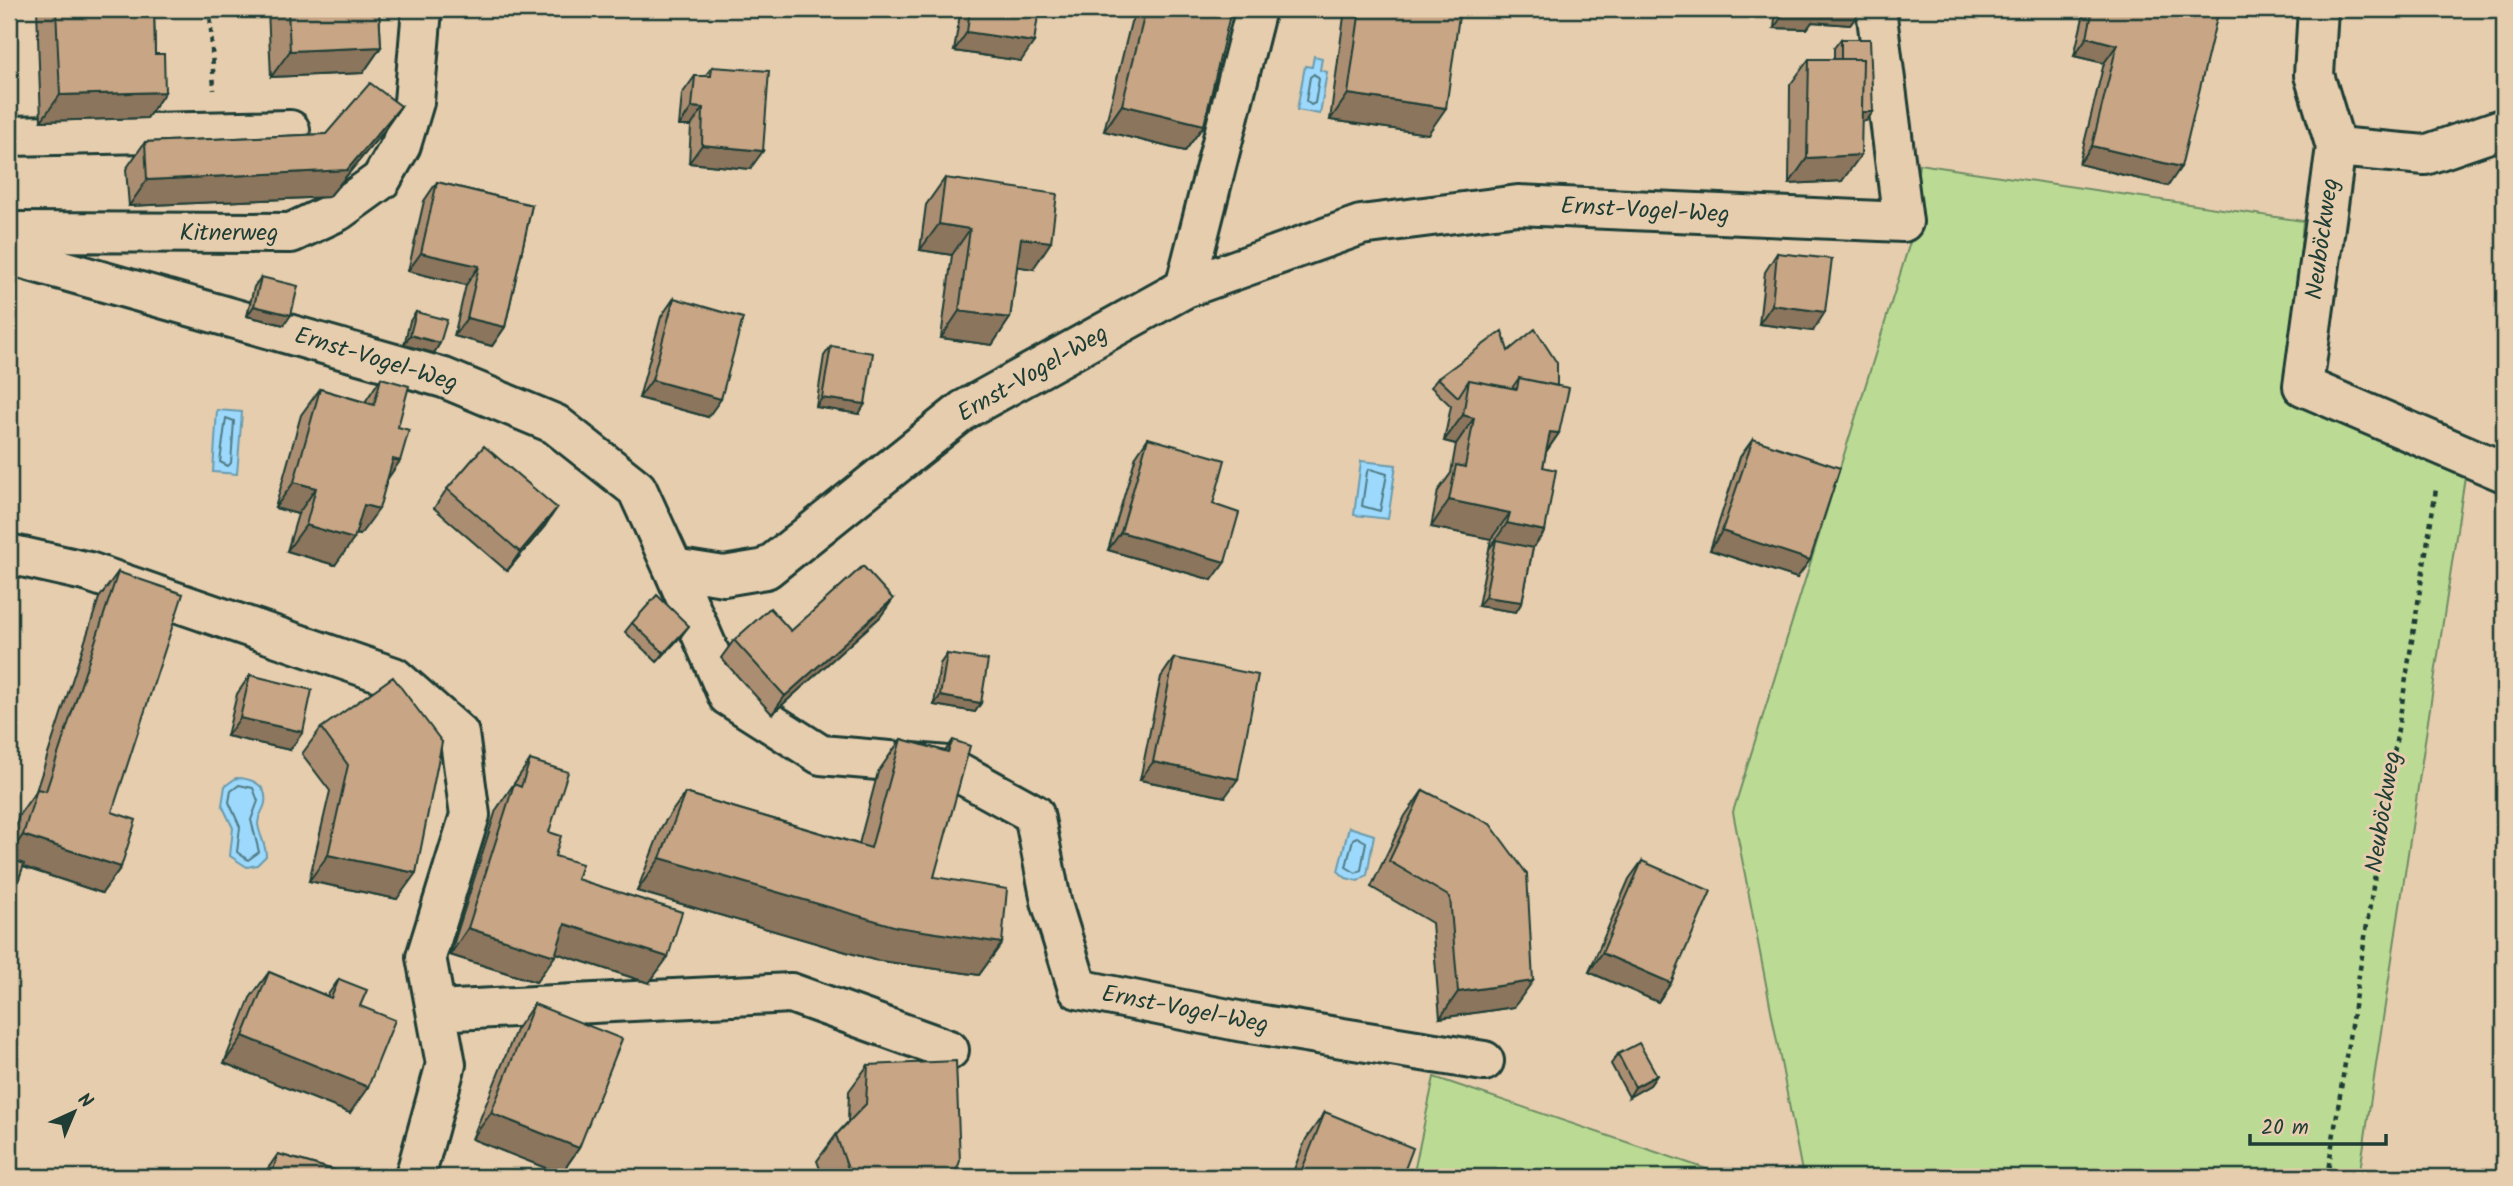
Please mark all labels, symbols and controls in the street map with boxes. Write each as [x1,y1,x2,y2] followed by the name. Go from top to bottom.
[2295,176,2351,302] street label: Neuböckweg
[1560,187,1730,235] street label: Ernst-Vogel-Weg
[179,214,279,253] street label: Kitnerweg
[950,315,1116,433] street label: Ernst-Vogel-Weg
[289,317,463,403] street label: Ernst-Vogel-Weg
[2355,749,2413,875] street label: Neuböckweg
[1098,975,1272,1045] street label: Ernst-Vogel-Weg
[38,1078,108,1148] north arrow
[70,1086,99,1116] text: N
[2250,1102,2387,1146] scale bar
[2261,1112,2309,1145] text: 20 m

